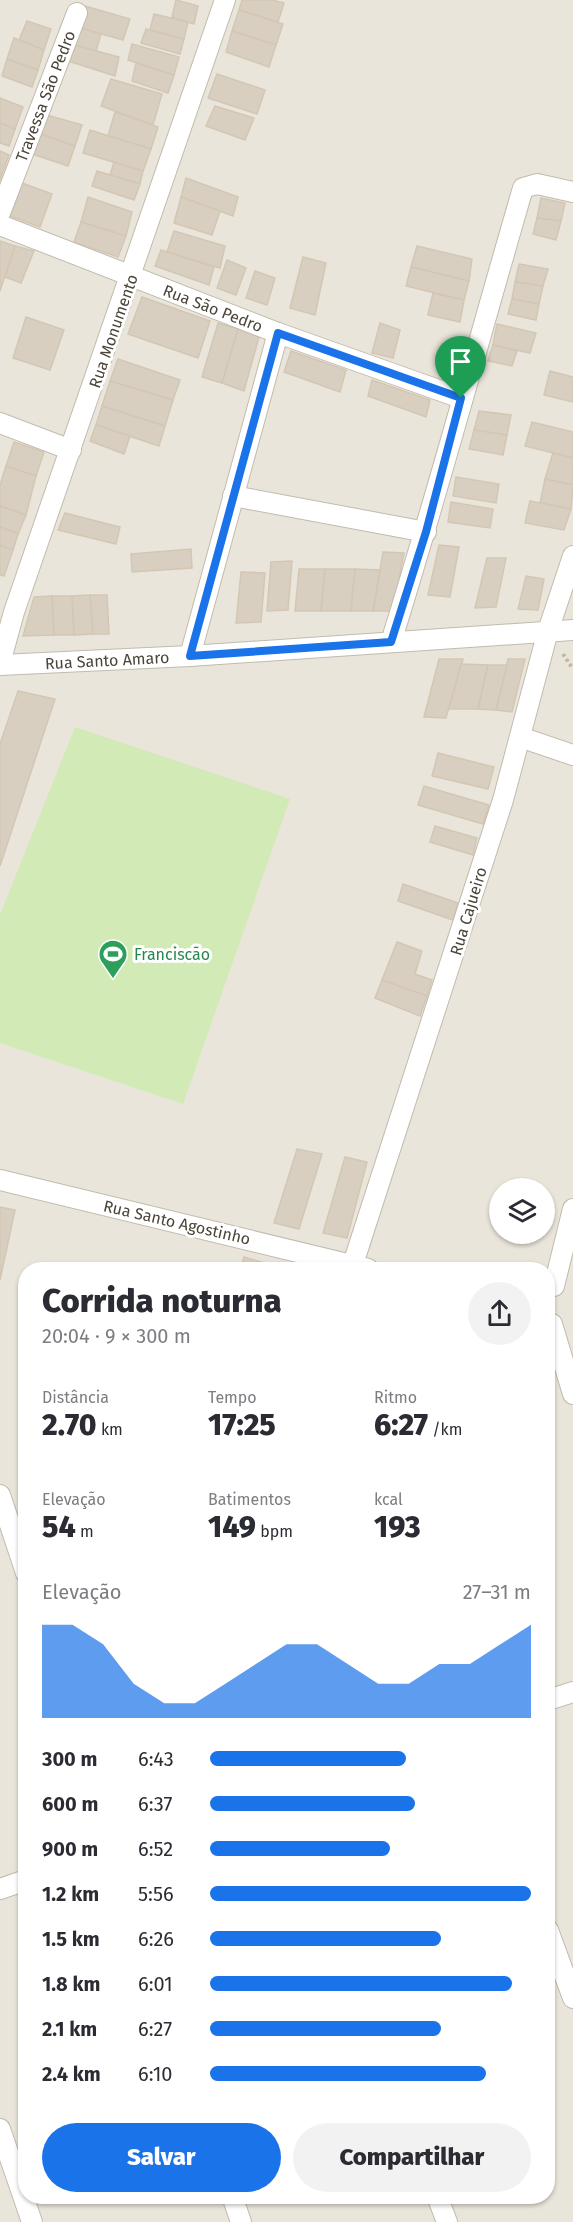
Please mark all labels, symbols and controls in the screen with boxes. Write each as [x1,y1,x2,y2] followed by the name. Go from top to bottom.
[12,28,79,165] street label: Travessa São Pedro
[85,272,142,391] street label: Rua Monumento
[160,281,265,336] street label: Rua São Pedro
[435,336,486,398] pin
[444,345,477,378] icon: arrive
[44,648,170,673] street label: Rua Santo Amaro
[446,865,491,958] street label: Rua Cajueiro
[97,938,129,980] sports icon: Franciscão
[134,945,210,964] place label: Franciscão
[489,1178,555,1244] map controls
[489,1178,555,1244] button: layers
[102,1196,252,1249] street label: Rua Santo Agostinho
[42,1281,282,1321] text: Corrida noturna
[468,1282,531,1345] button: share
[42,1324,191,1348] text: 20:04 · 9 × 300 m
[42,1388,109,1407] text: Distância
[208,1388,257,1407] text: Tempo
[374,1388,417,1407] text: Ritmo
[42,1407,97,1443] text: 2.70
[208,1407,276,1443] text: 17:25
[374,1407,428,1443] text: 6:27
[97,1420,123,1439] text: km
[428,1420,463,1439] text: /km
[42,1490,106,1509] text: Elevação
[208,1490,291,1509] text: Batimentos
[374,1490,403,1509] text: kcal
[42,1509,76,1545] text: 54
[208,1509,256,1545] text: 149
[374,1509,421,1545] text: 193
[76,1522,94,1541] text: m
[256,1522,293,1541] text: bpm
[42,1580,121,1604] text: Elevação
[463,1580,531,1604] text: 27–31 m
[42,1747,97,1771] text: 300 m
[138,1747,174,1771] text: 6:43
[42,1792,98,1816] text: 600 m
[138,1792,172,1816] text: 6:37
[42,1837,98,1861] text: 900 m
[138,1837,173,1861] text: 6:52
[42,1882,99,1906] text: 1.2 km
[138,1882,174,1906] text: 5:56
[42,1927,100,1951] text: 1.5 km
[138,1927,174,1951] text: 6:26
[42,1972,100,1996] text: 1.8 km
[138,1972,173,1996] text: 6:01
[42,2017,97,2041] text: 2.1 km
[138,2017,172,2041] text: 6:27
[42,2062,101,2086] text: 2.4 km
[138,2062,172,2086] text: 6:10
[42,2123,281,2192] button: Salvar
[293,2123,531,2192] button: Compartilhar

